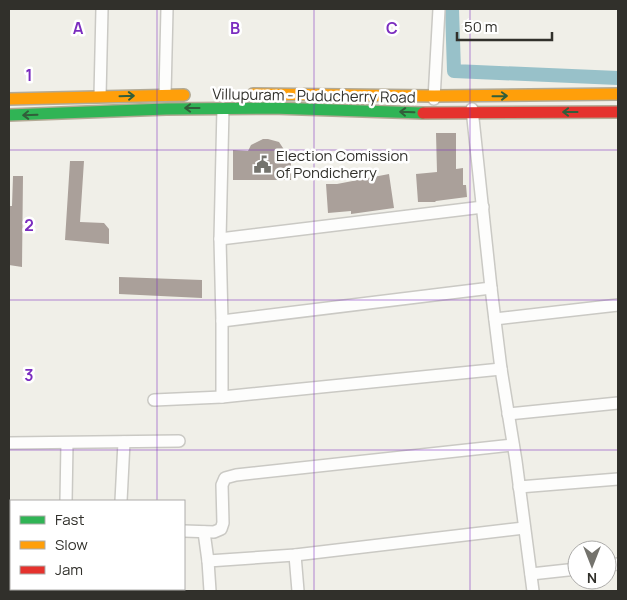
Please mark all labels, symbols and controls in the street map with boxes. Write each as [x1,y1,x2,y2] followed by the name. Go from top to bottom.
[457,10,552,42] scale bar
[464,16,498,37] text: 50 m
[73,17,84,39] text: A
[230,17,240,39] text: B
[386,17,398,39] text: C
[25,64,33,86] text: 1
[212,83,416,108] street label: Villupuram - Puducherry Road
[119,91,135,101] one-way arrow
[492,91,508,101] one-way arrow
[184,103,200,113] one-way arrow
[562,107,578,117] one-way arrow
[399,108,415,117] one-way arrow
[22,110,38,119] one-way arrow
[276,145,408,183] place label: Election Comission of Pondicherry
[252,155,272,175] public building icon: Election Comission of Pondicherry
[24,214,34,236] text: 2
[24,364,34,386] text: 3
[10,500,185,590] legend
[55,509,84,530] text: Fast
[55,534,88,555] text: Slow
[567,540,617,590] north arrow
[55,559,83,580] text: Jam
[587,569,597,588] text: N

